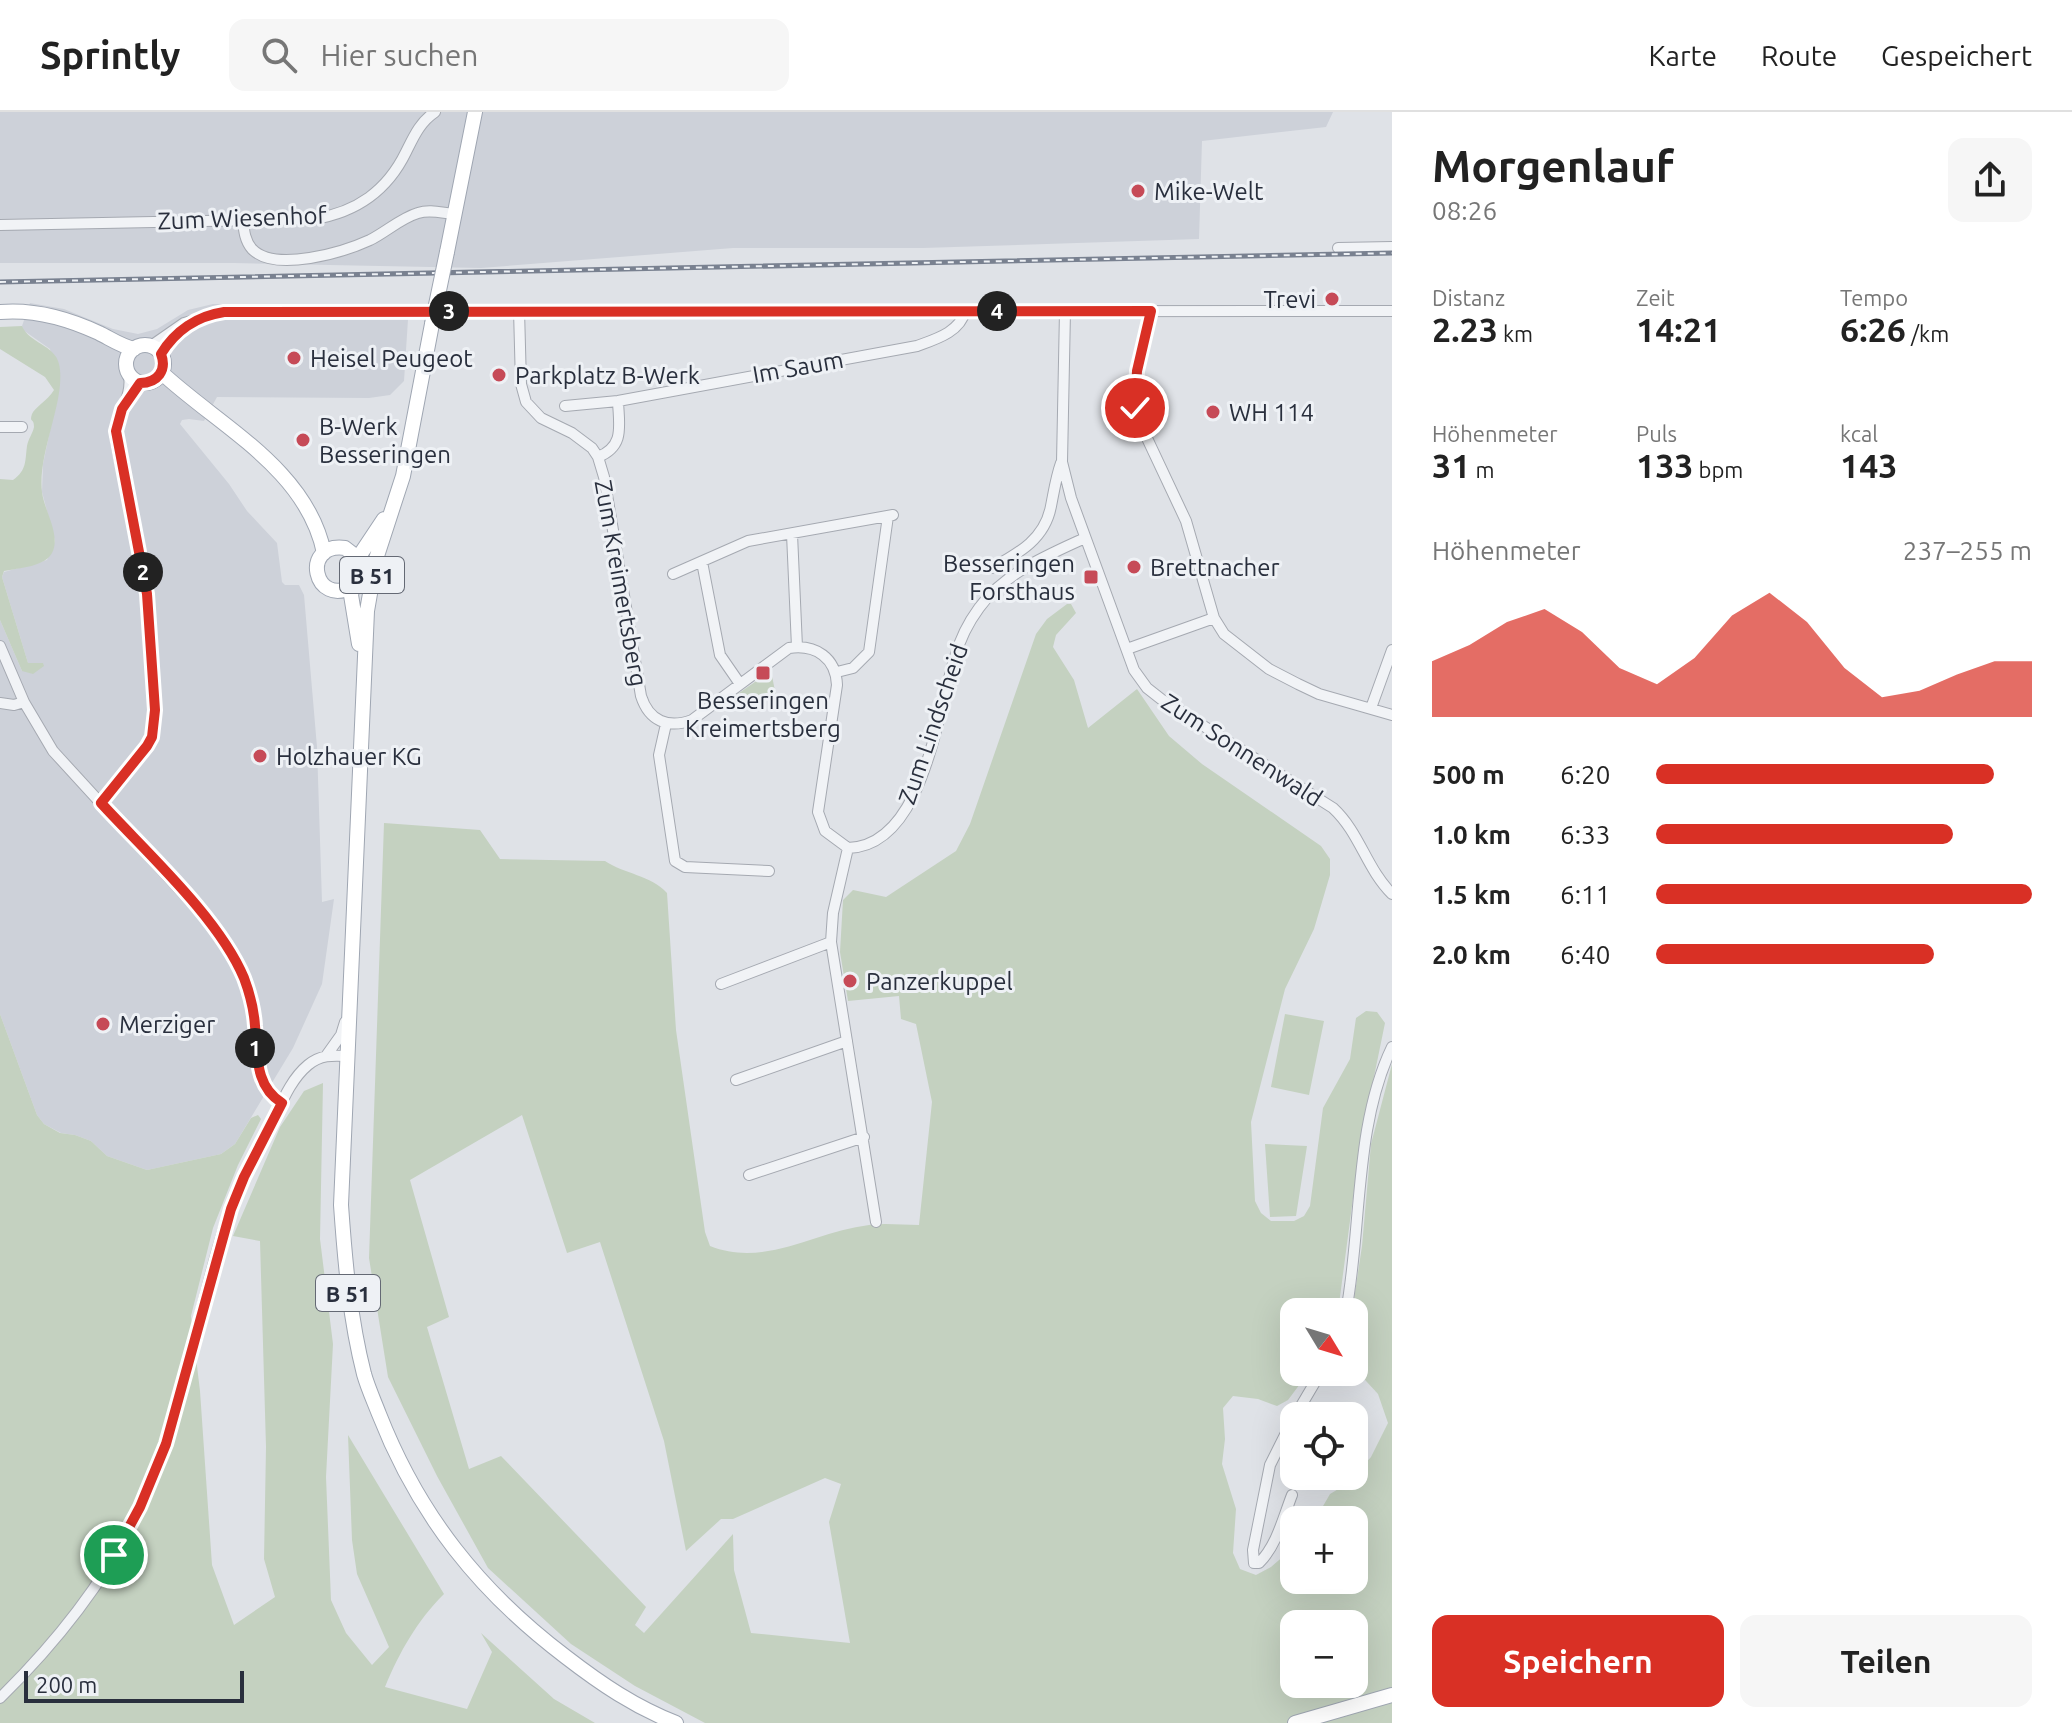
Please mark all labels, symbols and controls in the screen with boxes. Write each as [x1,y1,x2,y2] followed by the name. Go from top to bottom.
[229,19,789,91] search box
[257,33,301,77] icon: search
[40,34,181,76] text: Sprintly
[321,38,478,72] text: Hier suchen
[1648,40,1717,71] text: Karte
[1761,40,1837,71] text: Route
[1881,40,2032,71] text: Gespeichert
[1948,138,2032,222] button: share
[1432,141,1674,190] text: Morgenlauf
[1154,178,1264,205] place label: Mike-Welt
[1129,182,1147,200] marker: Mike-Welt
[1432,196,1497,225] text: 08:26
[157,202,328,234] street label: Zum Wiesenhof
[1432,285,1505,310] text: Distanz
[1636,285,1675,310] text: Zeit
[1840,285,1908,310] text: Tempo
[1264,286,1316,313] place label: Trevi
[1323,290,1341,308] marker: Trevi
[429,291,469,331] pin: 3
[977,291,1017,331] pin: 4
[443,298,455,323] text: 3
[991,298,1003,323] text: 4
[1432,310,1498,348] text: 2.23
[1636,310,1721,348] text: 14:21
[1840,310,1906,348] text: 6:26
[1498,321,1533,346] text: km
[1906,321,1949,346] text: /km
[310,345,473,372] place label: Heisel Peugeot
[750,346,846,388] street label: Im Saum
[285,349,303,367] marker: Heisel Peugeot
[515,362,700,389] place label: Parkplatz B-Werk
[490,366,508,384] marker: Parkplatz B-Werk
[1101,374,1169,442] pin
[1113,386,1157,430] icon: check
[1229,399,1314,426] place label: WH 114
[1204,403,1222,421] marker: WH 114
[319,413,451,468] place label: B-Werk Besseringen
[1432,421,1558,446] text: Höhenmeter
[1636,421,1677,446] text: Puls
[1840,421,1878,446] text: kcal
[294,431,312,449] marker: B-Werk Besseringen
[1432,446,1470,484] text: 31
[1636,446,1694,484] text: 133
[1840,446,1898,484] text: 143
[1470,457,1494,482] text: m
[1694,457,1743,482] text: bpm
[590,478,652,688] street label: Zum Kreimertsberg
[1432,536,1581,565] text: Höhenmeter
[1903,536,2032,565] text: 237–255 m
[943,550,1075,605] place label: Besseringen Forsthaus
[123,552,163,592] pin: 2
[1150,554,1280,581] place label: Brettnacher
[340,557,404,593] road number: B 51
[1125,558,1143,576] marker: Brettnacher
[137,559,149,584] text: 2
[1082,568,1100,586] marker: Besseringen Forsthaus
[893,640,973,808] street label: Zum Lindscheid
[754,664,772,682] marker: Besseringen Kreimertsberg
[685,687,841,742] place label: Besseringen Kreimertsberg
[1157,688,1327,812] street label: Zum Sonnenwald
[276,743,422,770] place label: Holzhauer KG
[251,747,269,765] marker: Holzhauer KG
[1432,760,1505,789] text: 500 m
[1560,760,1610,789] text: 6:20
[1432,820,1511,849] text: 1.0 km
[1560,820,1610,849] text: 6:33
[1432,880,1511,909] text: 1.5 km
[1560,880,1610,909] text: 6:11
[1432,940,1511,969] text: 2.0 km
[1560,940,1610,969] text: 6:40
[866,968,1013,995] place label: Panzerkuppel
[841,972,859,990] marker: Panzerkuppel
[119,1011,215,1038] place label: Merziger
[94,1015,112,1033] marker: Merziger
[235,1028,275,1068] pin: 1
[249,1035,261,1060] text: 1
[316,1275,380,1311] road number: B 51
[1280,1298,1368,1386] north arrow
[1280,1298,1368,1698] map controls
[1280,1402,1368,1490] button: locate
[1280,1506,1368,1594] button: +
[80,1521,148,1589] pin
[92,1533,136,1577] icon: arrive
[1280,1610,1368,1698] button: −
[1432,1615,1724,1707] button: Speichern
[1740,1615,2032,1707] button: Teilen
[24,1667,244,1703] scale bar
[36,1672,97,1697] text: 200 m

